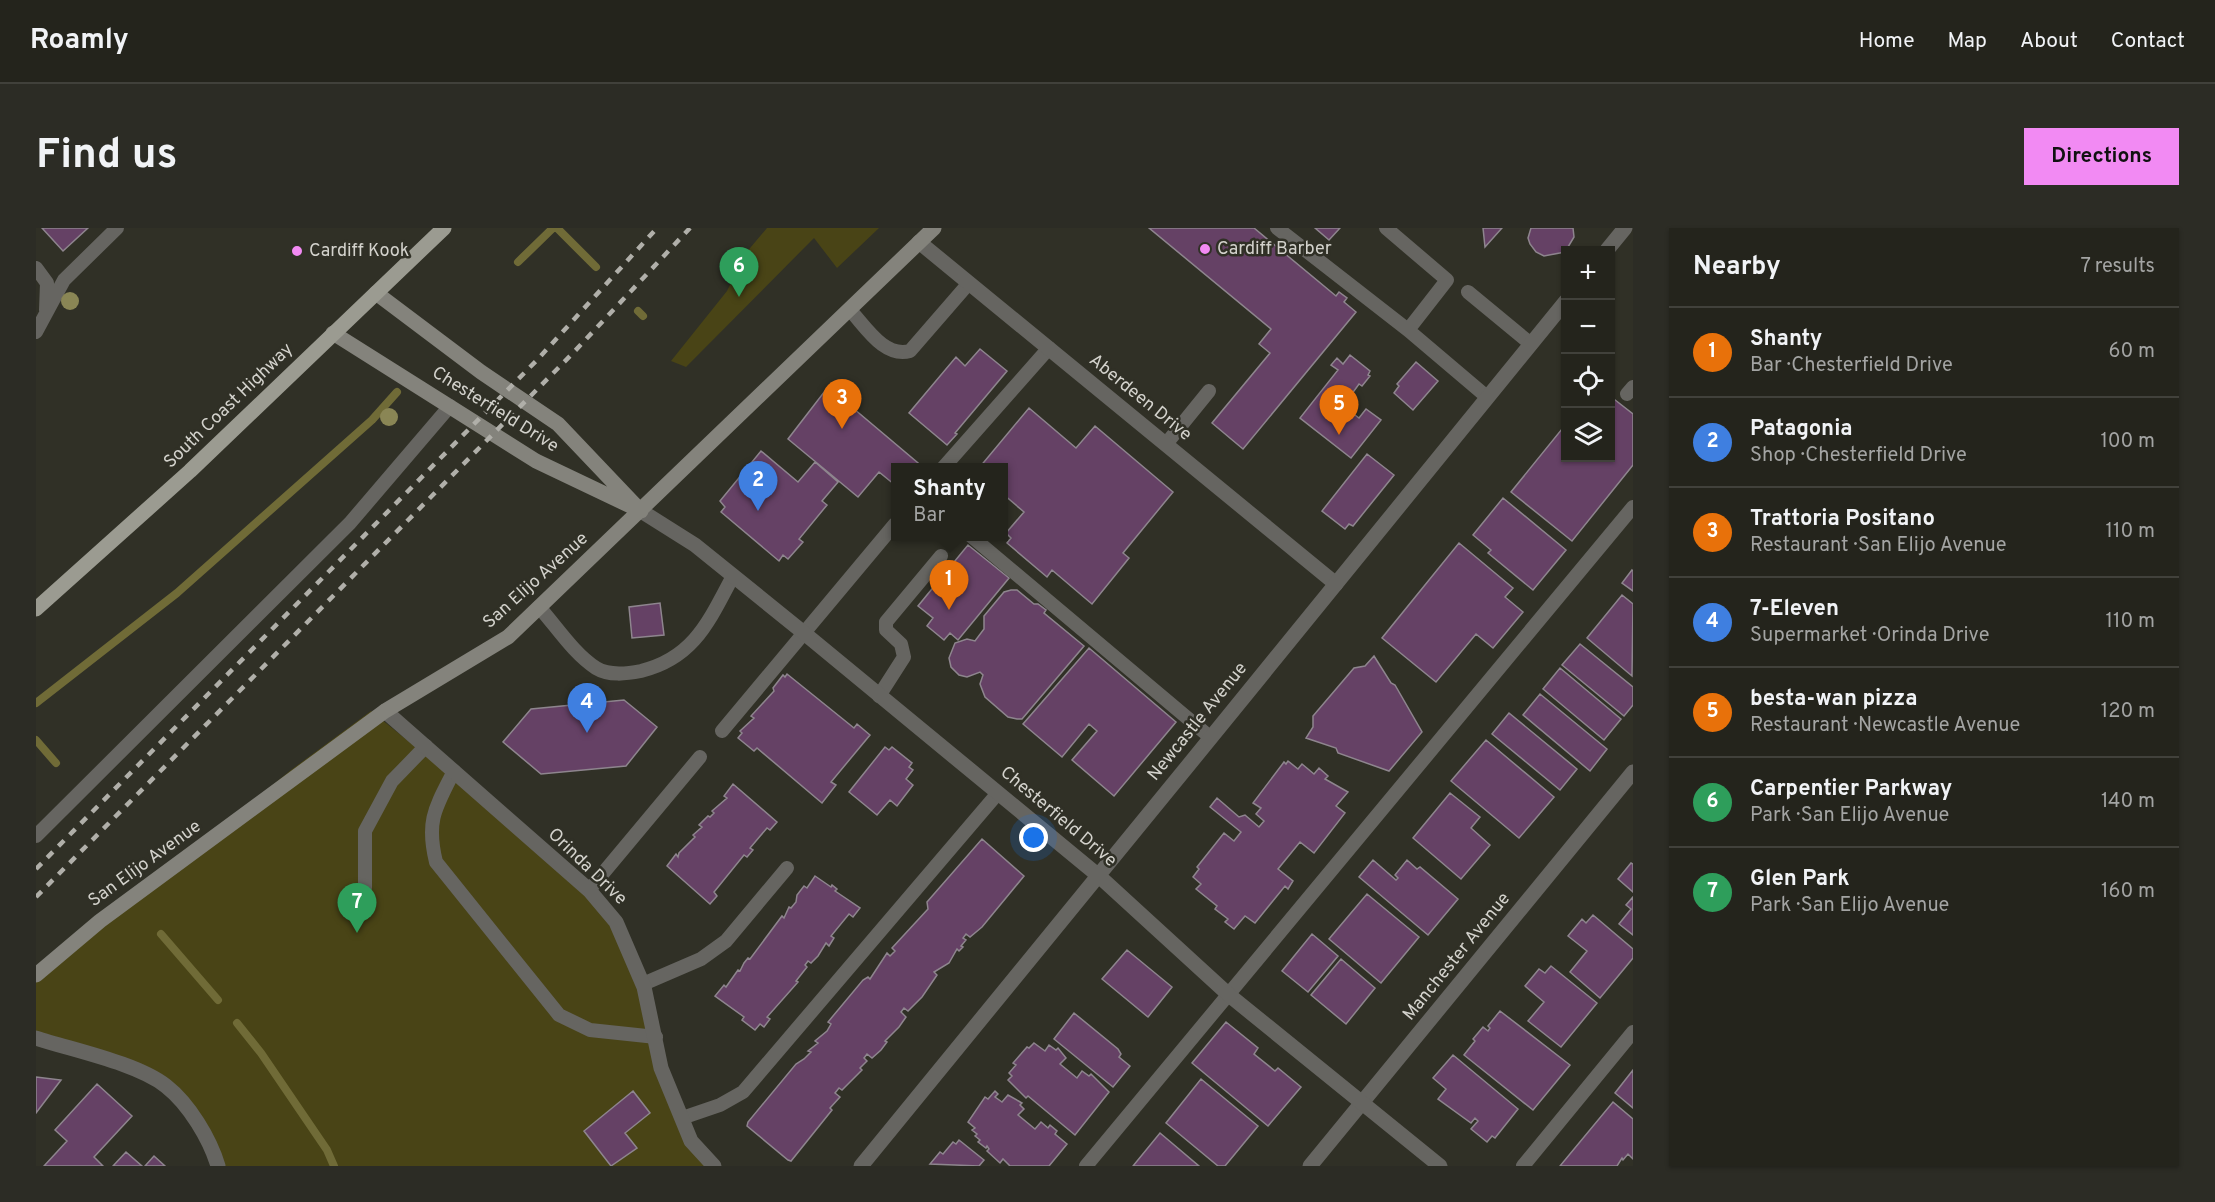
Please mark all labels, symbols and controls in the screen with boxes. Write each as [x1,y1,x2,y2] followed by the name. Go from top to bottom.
[30,23,129,59] text: Roamly
[1859,28,1915,55] text: Home
[1948,28,1987,55] text: Map
[2020,28,2078,55] text: About
[2111,28,2185,55] text: Contact
[2024,128,2179,185] button: Directions
[36,130,177,183] text: Find us
[1217,238,1332,261] place label: Cardiff Barber
[309,240,409,263] place label: Cardiff Kook
[1198,242,1212,256] marker: Cardiff Barber
[290,244,304,258] marker: Cardiff Kook
[1561,246,1615,462] map controls
[1561,246,1615,300] button: +
[720,248,758,297] pin: 6
[1693,251,1781,284] text: Nearby
[2080,254,2155,280] text: 7 results
[1561,300,1615,354] button: −
[1750,326,1822,353] text: Shanty
[159,338,299,474] street label: South Coast Highway
[1709,339,1717,365] text: 1
[2109,339,2155,365] text: 60 m
[1084,349,1196,447] street label: Aberdeen Drive
[1750,353,1953,379] text: Bar · Chesterfield Drive
[1561,354,1615,408] button: locate
[427,362,563,458] street label: Chesterfield Drive
[822,380,862,429] pin: 3
[1320,386,1358,435] pin: 5
[1561,408,1615,462] button: layers
[1750,416,1853,443] text: Patagonia
[1706,429,1719,455] text: 2
[2100,429,2155,455] text: 100 m
[1750,443,1967,469] text: Shop · Chesterfield Drive
[738,462,778,511] pin: 2
[891,463,1008,541] popup
[913,476,986,503] text: Shanty
[913,503,945,529] text: Bar
[1750,506,1935,533] text: Trattoria Positano
[1707,519,1719,545] text: 3
[2106,519,2155,545] text: 110 m
[479,528,593,634] street label: San Elijo Avenue
[1750,533,2007,559] text: Restaurant · San Elijo Avenue
[930,560,968,610] pin: 1
[1750,596,1839,623] text: 7-Eleven
[1706,609,1719,635] text: 4
[2106,609,2155,635] text: 110 m
[1750,623,1990,649] text: Supermarket · Orinda Drive
[1143,658,1253,786] street label: Newcastle Avenue
[568,684,606,733] pin: 4
[1750,686,1918,713] text: besta-wan pizza
[1706,699,1719,725] text: 5
[2101,699,2155,725] text: 120 m
[1750,713,2020,739] text: Restaurant · Newcastle Avenue
[995,761,1121,873] street label: Chesterfield Drive
[1750,776,1952,803] text: Carpentier Parkway
[1706,789,1719,815] text: 6
[2101,789,2155,815] text: 140 m
[1750,803,1949,829] text: Park · San Elijo Avenue
[84,815,206,913] street label: San Elijo Avenue
[542,823,632,911] street label: Orinda Drive
[1019,823,1048,852] your location
[1750,866,1850,893] text: Glen Park
[1707,879,1718,905] text: 7
[2101,879,2155,905] text: 160 m
[338,884,376,933] pin: 7
[1398,888,1516,1026] street label: Manchester Avenue
[1750,893,1949,919] text: Park · San Elijo Avenue

